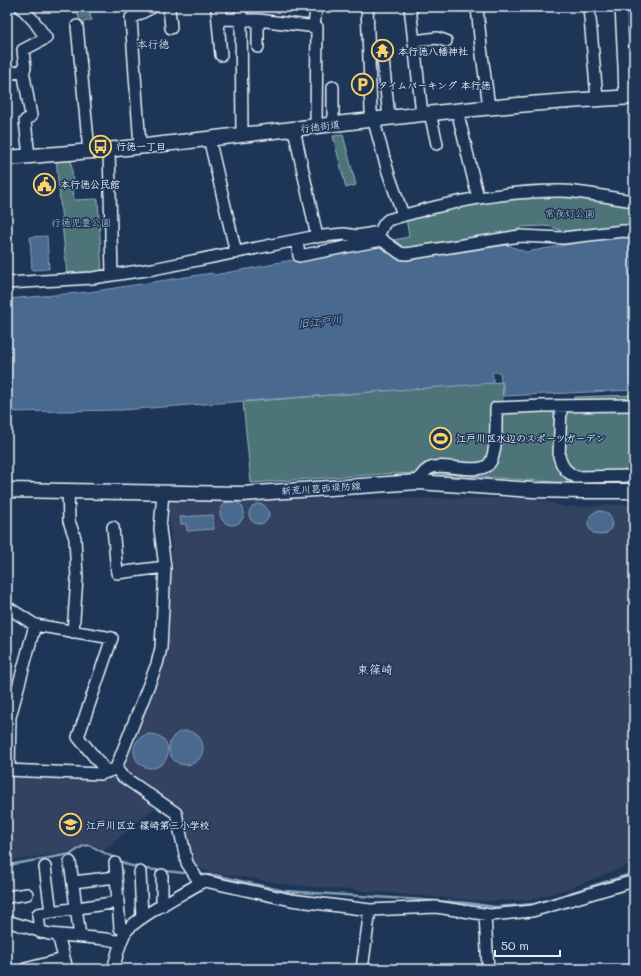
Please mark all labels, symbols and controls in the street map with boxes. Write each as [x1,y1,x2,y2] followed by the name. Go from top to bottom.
[137,36,170,51] district label: 本行徳
[370,38,396,64] temple icon: 本行徳八幡神社
[398,44,468,58] place label: 本行徳八幡神社
[350,72,376,98] parking icon: タイムパーキング 本行徳
[378,78,491,92] place label: タイムパーキング 本行徳
[299,117,341,135] street label: 行徳街道
[87,133,113,159] bus stop icon: 行徳一丁目
[116,139,166,153] place label: 行徳一丁目
[32,171,58,197] public building icon: 本行徳公民館
[60,177,120,191] place label: 本行徳公民館
[545,206,595,220] park label: 常夜灯公園
[51,215,111,229] park label: 行徳児童公園
[297,311,343,331] water label: 旧江戸川
[427,425,453,451] sports icon: 江戸川区水辺のスポーツガーデン
[456,431,606,445] place label: 江戸川区水辺のスポーツガーデン
[281,478,361,498] street label: 新荒川葛西堤防線
[357,661,393,677] district label: 東篠崎
[58,812,84,838] school or university icon: 江戸川区立 篠崎第三小学校
[86,818,210,832] place label: 江戸川区立 篠崎第三小学校
[495,932,560,958] scale bar
[501,937,529,953] text: 50 m

